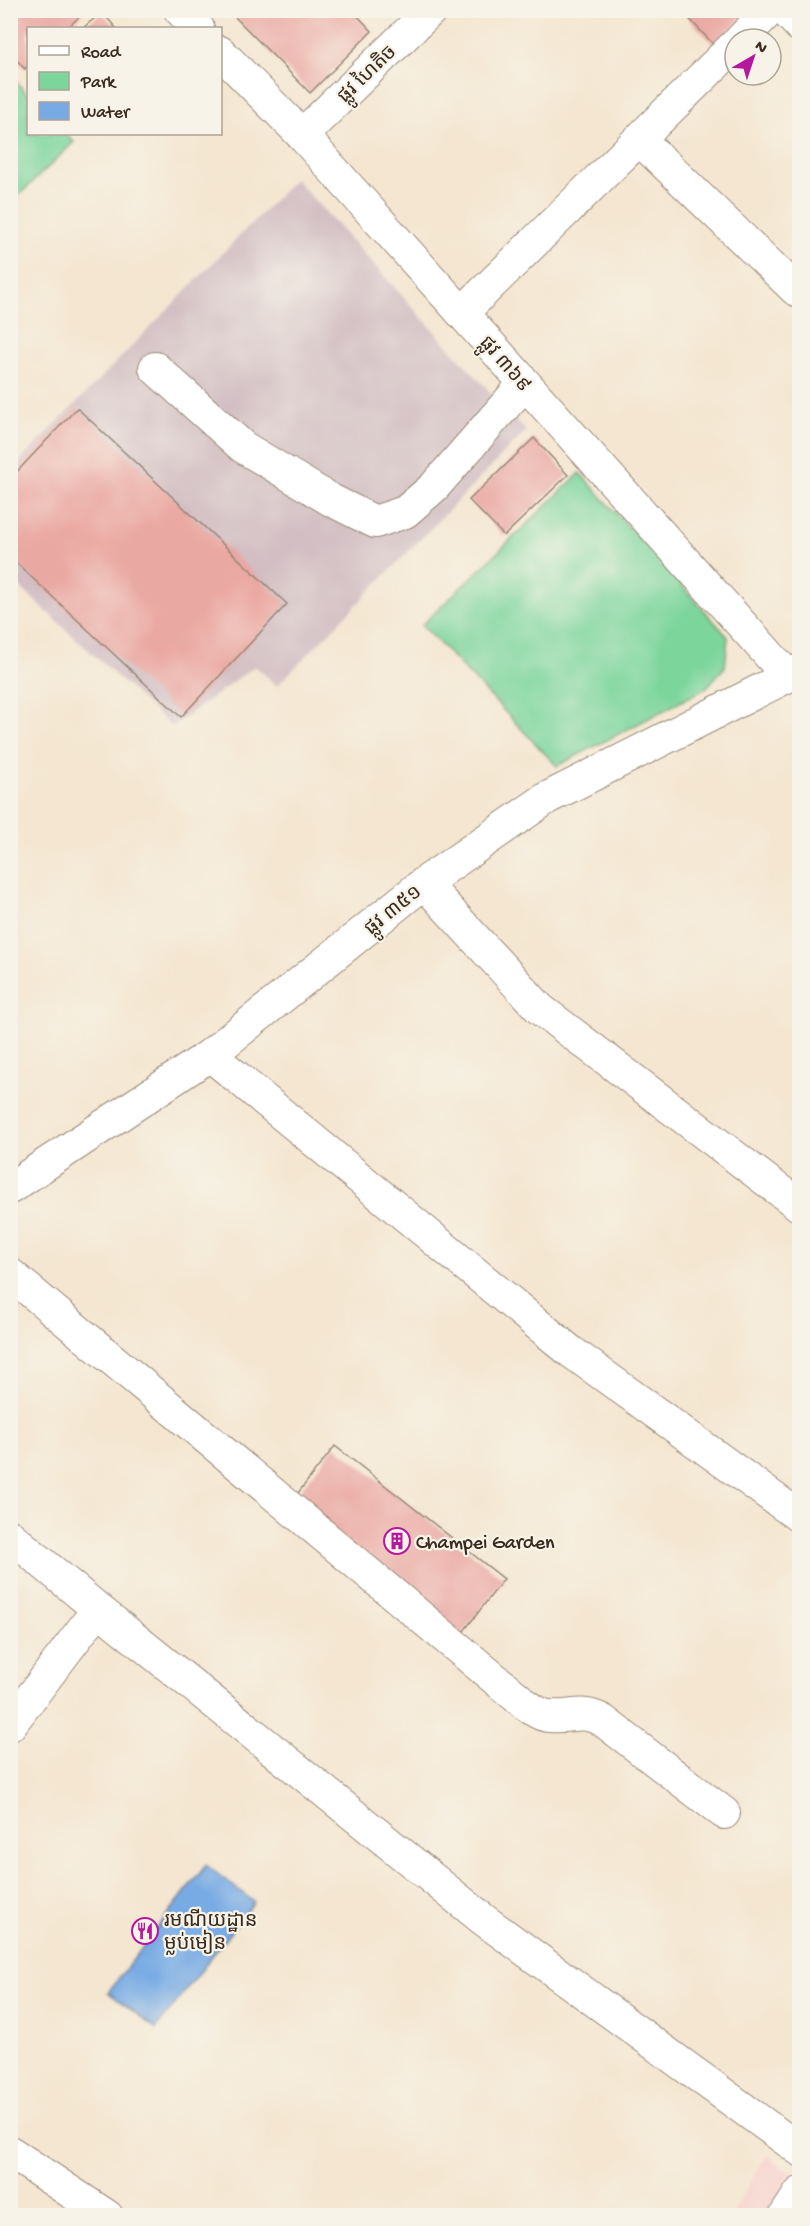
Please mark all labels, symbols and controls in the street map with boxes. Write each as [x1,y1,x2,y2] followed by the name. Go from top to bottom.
[27,27,222,135] legend
[723,27,783,87] north arrow
[750,37,771,59] text: N
[331,39,405,112] street label: ផ្លូវ ហៃតិច
[81,43,122,64] text: Road
[80,73,117,94] text: Park
[81,103,131,124] text: Water
[470,333,534,401] street label: ផ្លូវ ៣៦៩
[361,882,430,945] street label: ផ្លូវ ៣៥១
[382,1526,412,1556] building icon: Champei Garden
[416,1533,555,1556] place label: Champei Garden
[164,1908,257,1957] place label: រមណីយដ្ឋាន ម្លប់មៀន
[130,1916,160,1946] restaurant icon: រមណីយដ្ឋាន ម្លប់មៀន

